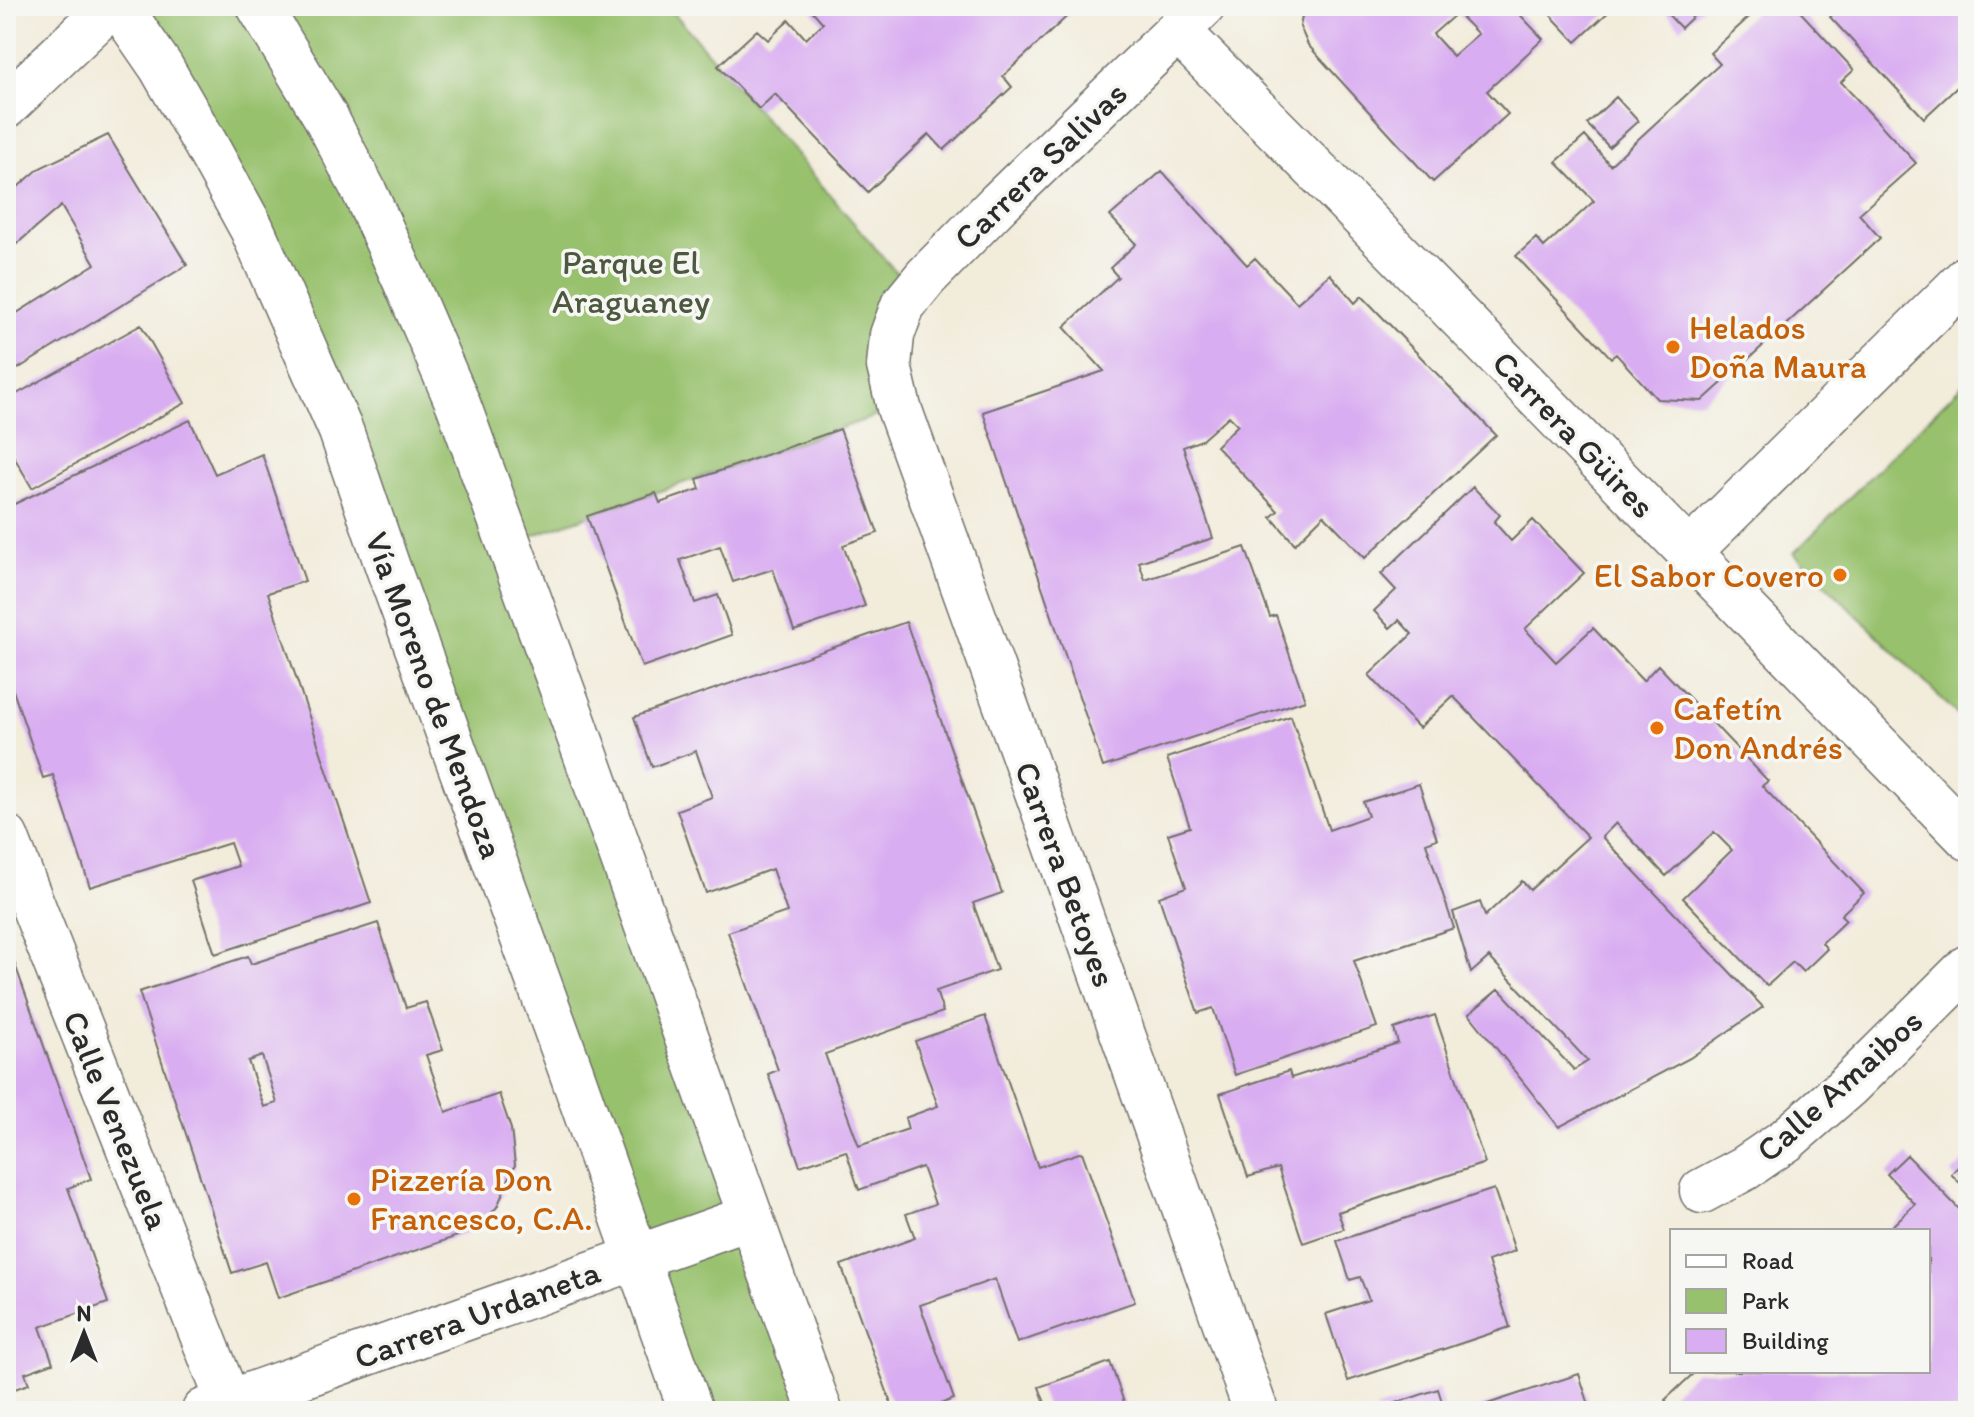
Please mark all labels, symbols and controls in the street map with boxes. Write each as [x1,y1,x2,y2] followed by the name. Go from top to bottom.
[945,73,1135,258] street label: Carrera Salivas
[552,242,710,322] park label: Parque El Araguaney
[1689,307,1867,387] place label: Helados Doña Maura
[1664,338,1682,356] marker: Helados Doña Maura
[1484,342,1664,526] street label: Carrera Güires
[356,526,513,864] street label: Vía Moreno de Mendoza
[1594,555,1824,596] place label: El Sabor Covero
[1831,566,1849,584] marker: El Sabor Covero
[1673,688,1843,768] place label: Cafetín Don Andrés
[1648,719,1666,737] marker: Cafetín Don Andrés
[1006,756,1125,992] street label: Carrera Betoyes
[1748,1000,1931,1171] street label: Calle Amaibos
[54,1005,179,1236] street label: Calle Venezuela
[370,1159,593,1239] place label: Pizzería Don Francesco, C.A.
[345,1190,363,1208] marker: Pizzería Don Francesco, C.A.
[1670,1229,1930,1373] legend
[1742,1246,1794,1275] text: Road
[349,1251,606,1378] street label: Carrera Urdaneta
[1742,1286,1789,1315] text: Park
[44,1293,124,1373] north arrow
[77,1300,91,1327] text: N
[1742,1326,1829,1355] text: Building

